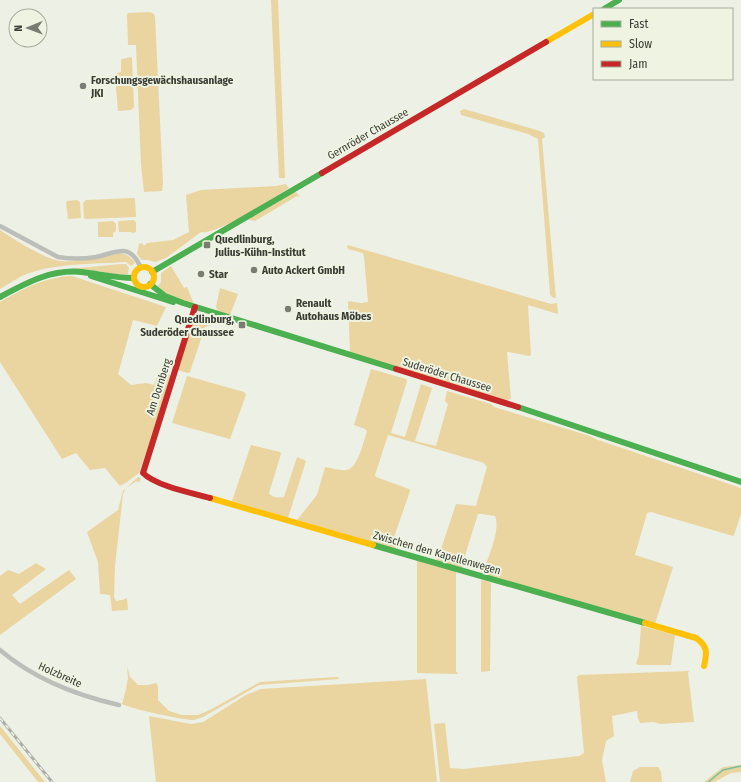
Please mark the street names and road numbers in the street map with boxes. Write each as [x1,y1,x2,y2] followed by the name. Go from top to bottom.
[325,106,411,162] street label: Gernröder Chaussee
[401,355,493,395] street label: Suderöder Chaussee
[144,356,175,417] street label: Am Dornberg
[372,529,502,577] street label: Zwischen den Kapellenwegen
[36,660,84,690] street label: Holzbreite

